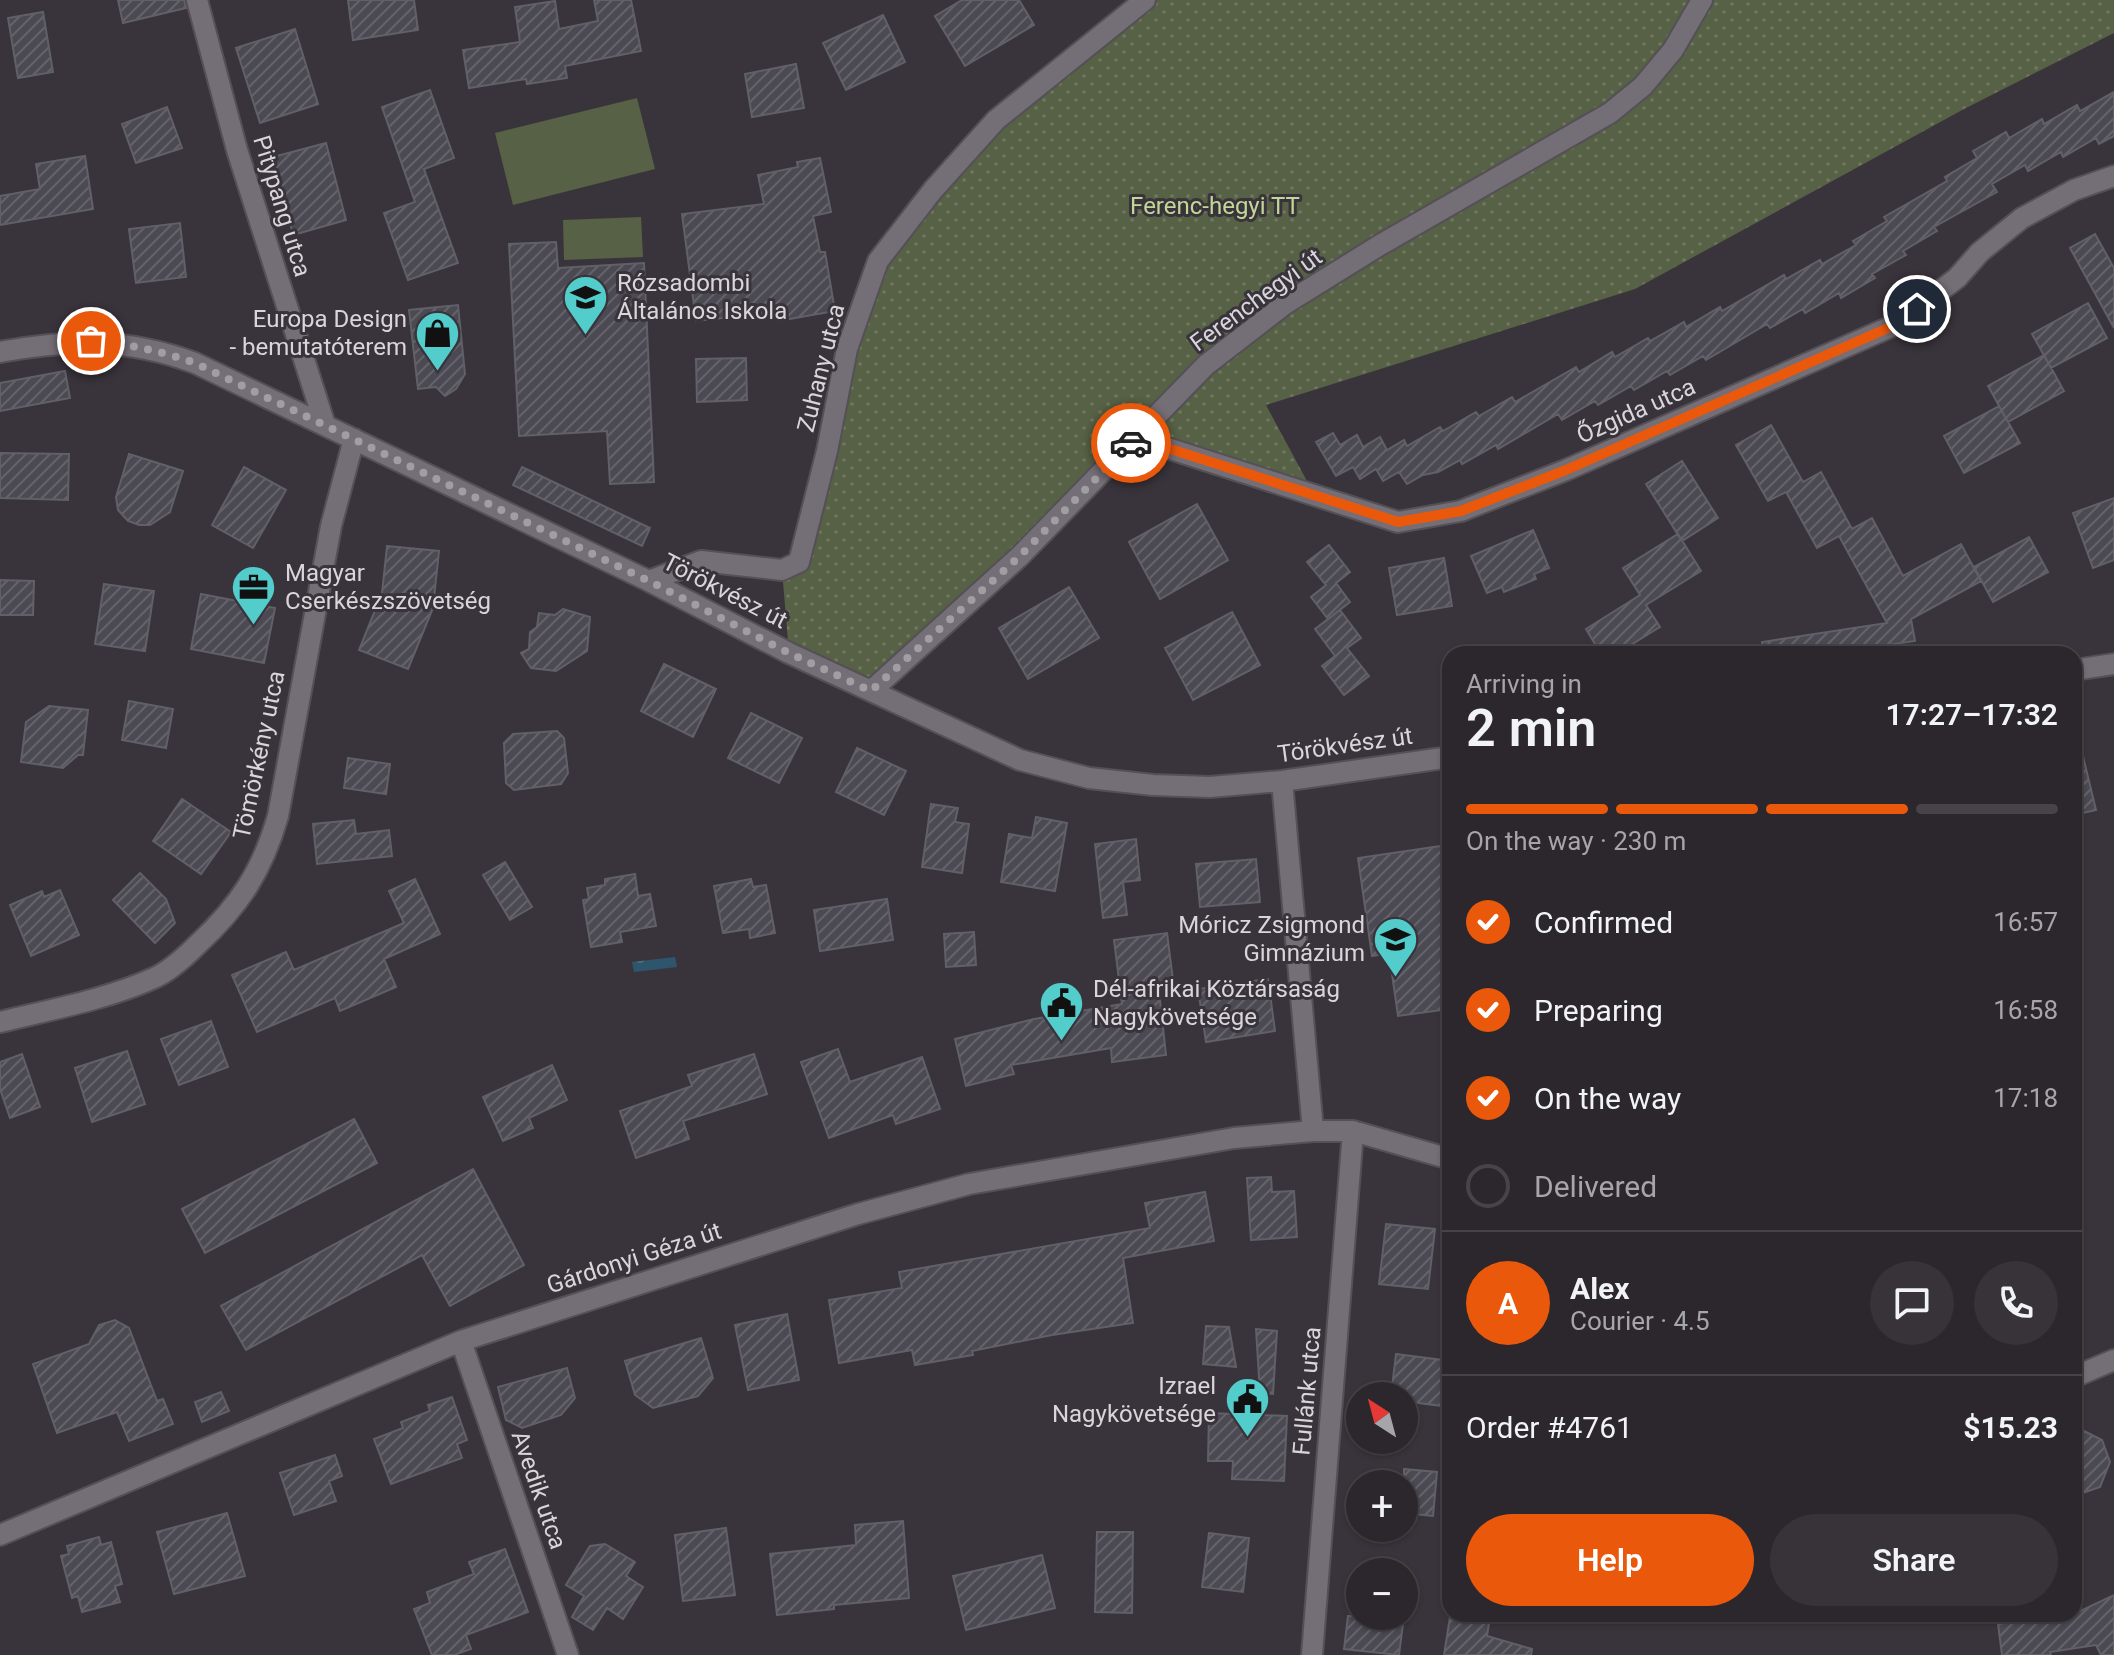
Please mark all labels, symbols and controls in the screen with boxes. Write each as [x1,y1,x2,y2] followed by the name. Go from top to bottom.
[247,132,317,280] street label: Pitypang utca
[1130,192,1300,220] park label: Ferenc-hegyi TT
[1185,243,1327,357] street label: Ferenchegyi út
[617,269,787,325] place label: Rózsadombi Általános Iskola
[562,273,610,336] school or university icon: Rózsadombi Általános Iskola
[1883,275,1951,343] pin
[1895,287,1939,331] icon: home
[792,301,850,435] street label: Zuhany utca
[229,305,407,361] place label: Europa Design - bemutatóterem
[57,307,125,375] pin
[414,309,462,372] shop icon: Europa Design - bemutatóterem
[69,319,113,363] icon: bag
[1572,372,1700,450] street label: Őzgida utca
[1091,403,1171,483] courier
[1109,421,1153,465] icon: car
[658,548,792,634] street label: Törökvész út
[285,559,491,615] place label: Magyar Cserkészszövetség
[230,563,278,626] office icon: Magyar Cserkészszövetség
[227,668,291,842] street label: Tömörkény utca
[1466,669,1582,699] text: Arriving in
[1885,697,2058,732] text: 17:27–17:32
[1466,698,1596,759] text: 2 min
[1276,722,1414,768] street label: Törökvész út
[1466,826,1686,856] text: On the way · 230 m
[1466,900,1510,944] icon: check
[1534,905,1673,940] text: Confirmed
[1993,907,2058,937] text: 16:57
[1178,911,1365,967] place label: Móricz Zsigmond Gimnázium
[1372,915,1420,978] school or university icon: Móricz Zsigmond Gimnázium
[1093,975,1340,1031] place label: Dél-afrikai Köztársaság Nagykövetsége
[1038,979,1086,1042] public building icon: Dél-afrikai Köztársaság Nagykövetsége
[1466,988,1510,1032] icon: check
[1534,993,1663,1028] text: Preparing
[1993,995,2058,1025] text: 16:58
[1466,1076,1510,1120] icon: check
[1534,1081,1681,1116] text: On the way
[1993,1083,2058,1113] text: 17:18
[1534,1169,1657,1204] text: Delivered
[543,1217,725,1299] street label: Gárdonyi Géza út
[1870,1261,1954,1345] button: chat
[1974,1261,2058,1345] button: phone
[1570,1271,1630,1306] text: Alex
[1498,1286,1518,1321] text: A
[1570,1306,1710,1336] text: Courier · 4.5
[1287,1326,1327,1456] street label: Fullánk utca
[1052,1372,1216,1428] place label: Izrael Nagykövetsége
[1223,1376,1271,1439] public building icon: Izrael Nagykövetsége
[1346,1382,1418,1454] north arrow
[1346,1382,1418,1630] map controls
[1466,1410,1633,1445] text: Order #4761
[1963,1410,2058,1445] text: $15.23
[506,1427,572,1553] street label: Avedik utca
[1346,1470,1418,1542] button: +
[1466,1514,1754,1606] button: Help
[1770,1514,2058,1606] button: Share
[1346,1558,1418,1630] button: −

